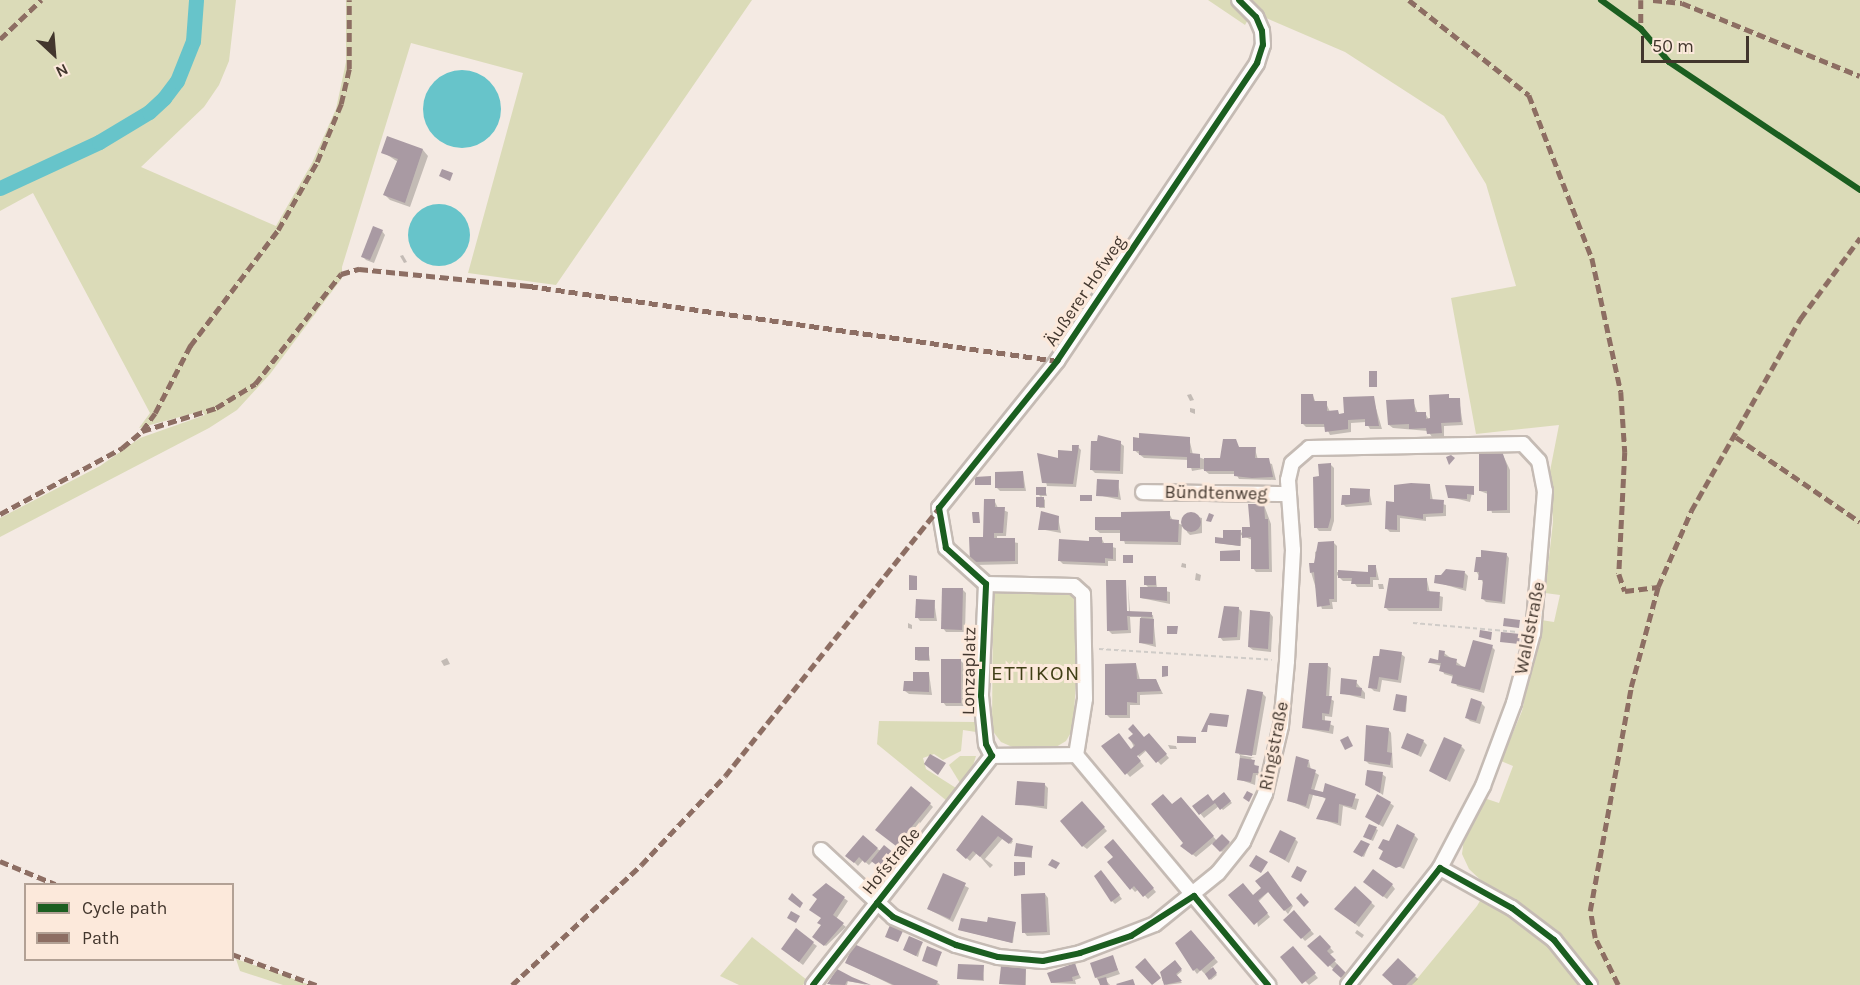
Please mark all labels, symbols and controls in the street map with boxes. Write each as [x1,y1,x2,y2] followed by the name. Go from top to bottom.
[24,24,84,84] north arrow
[1644,24,1752,62] scale bar
[1652,35,1694,57] text: 50 m
[53,60,71,82] text: N
[1040,232,1130,350] street label: Äußerer Hofweg
[1164,481,1268,505] street label: Bündtenweg
[1510,580,1550,676] street label: Waldstraße
[957,627,981,715] street label: Lonzaplatz
[991,660,1081,686] district label: ETTIKON
[1255,700,1293,792] street label: Ringstraße
[857,823,925,899] street label: Hofstraße
[24,883,234,961] legend
[82,897,167,919] text: Cycle path
[82,927,120,949] text: Path

